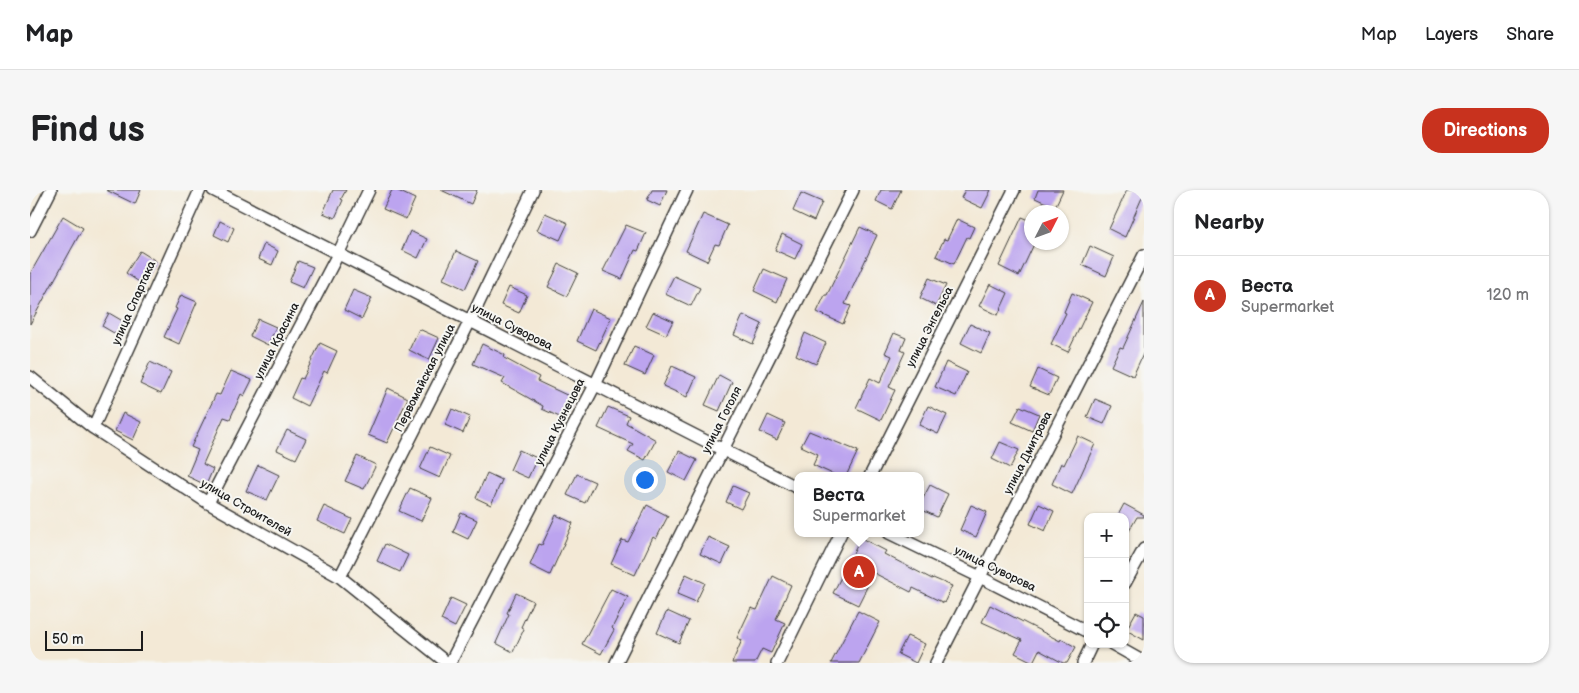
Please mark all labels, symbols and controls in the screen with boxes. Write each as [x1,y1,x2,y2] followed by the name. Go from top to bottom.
[25,20,73,49] text: Map
[1361,24,1397,45] text: Map
[1425,24,1478,45] text: Layers
[1506,24,1554,45] text: Share
[1422,108,1549,153] button: Directions
[30,109,145,152] text: Find us
[1024,205,1069,250] north arrow
[1194,210,1264,235] text: Nearby
[109,258,159,348] street label: улица Спартака
[1241,275,1293,298] text: Веста
[903,284,957,370] street label: улица Энгельса
[1205,286,1215,305] text: A
[1486,286,1529,305] text: 120 m
[1241,298,1334,317] text: Supermarket
[251,300,303,382] street label: улица Красина
[469,300,555,354] street label: улица Суворова
[391,322,459,434] street label: Первомайская улица
[532,376,588,468] street label: улица Кузнецова
[699,384,745,456] street label: улица Гоголя
[1001,409,1055,497] street label: улица Дмитрова
[632,467,658,493] your location
[794,472,924,537] popup
[198,476,294,540] street label: улица Строителей
[812,484,864,507] text: Веста
[812,507,906,526] text: Supermarket
[1084,513,1129,648] map controls
[1084,513,1129,558] button: +
[952,543,1038,595] street label: улица Суворова
[843,553,875,591] pin: A
[1084,558,1129,603] button: −
[1084,603,1129,648] button: locate
[45,628,142,651] scale bar
[52,631,84,648] text: 50 m

